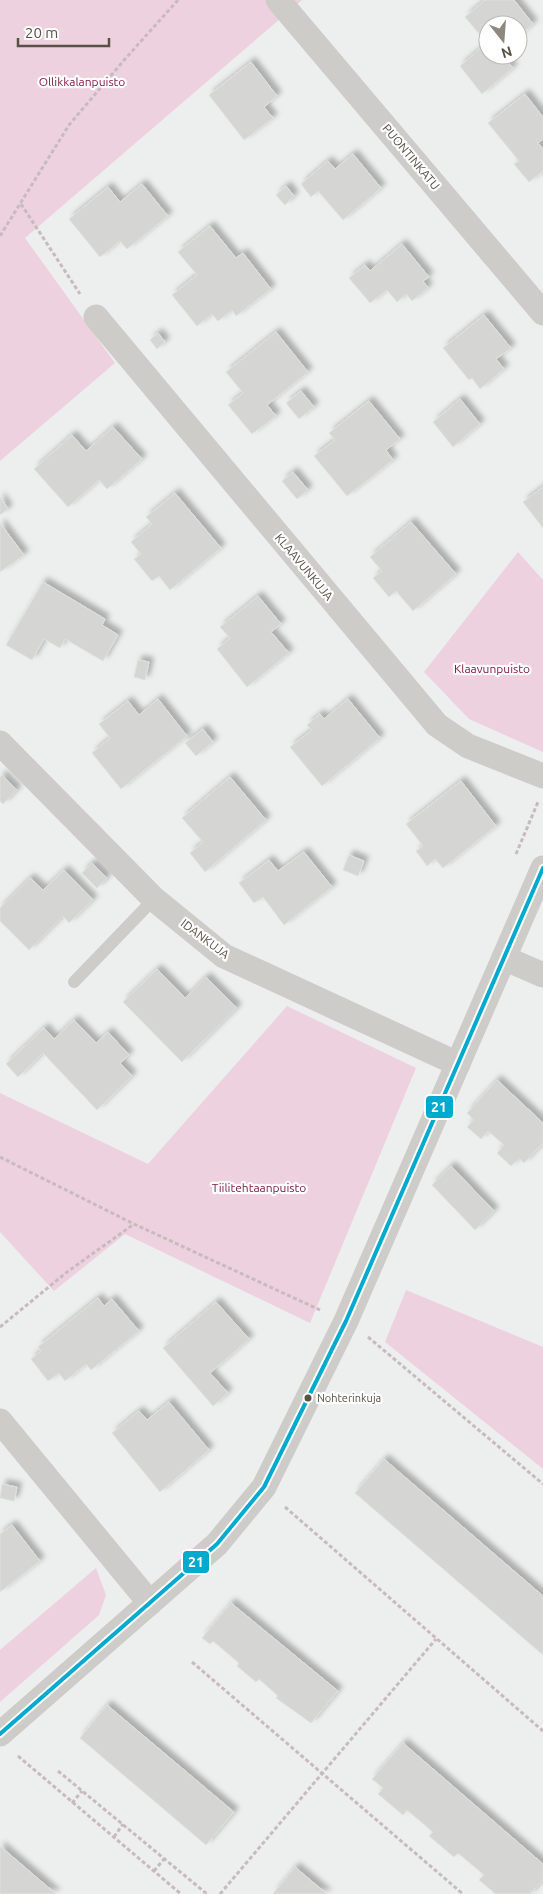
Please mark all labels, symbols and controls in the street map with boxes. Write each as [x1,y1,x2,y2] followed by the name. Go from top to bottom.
[18,15,109,47] scale bar
[478,15,528,65] north arrow
[25,24,58,41] text: 20 m
[499,43,514,62] text: N
[39,75,125,88] park label: Ollikkalanpuisto
[380,121,442,192] street label: PUONTINKATU
[273,531,336,603] street label: KLAAVUNKUJA
[454,662,530,675] park label: Klaavunpuisto
[179,916,232,961] street label: IDANKUJA
[425,1095,454,1119] line badge: 21
[431,1099,447,1115] text: 21
[212,1181,306,1194] park label: Tiilitehtaanpuisto
[317,1392,381,1404] place label: Nohterinkuja
[303,1393,313,1403] marker: Nohterinkuja
[182,1550,210,1574] line badge: 21
[188,1554,204,1570] text: 21

